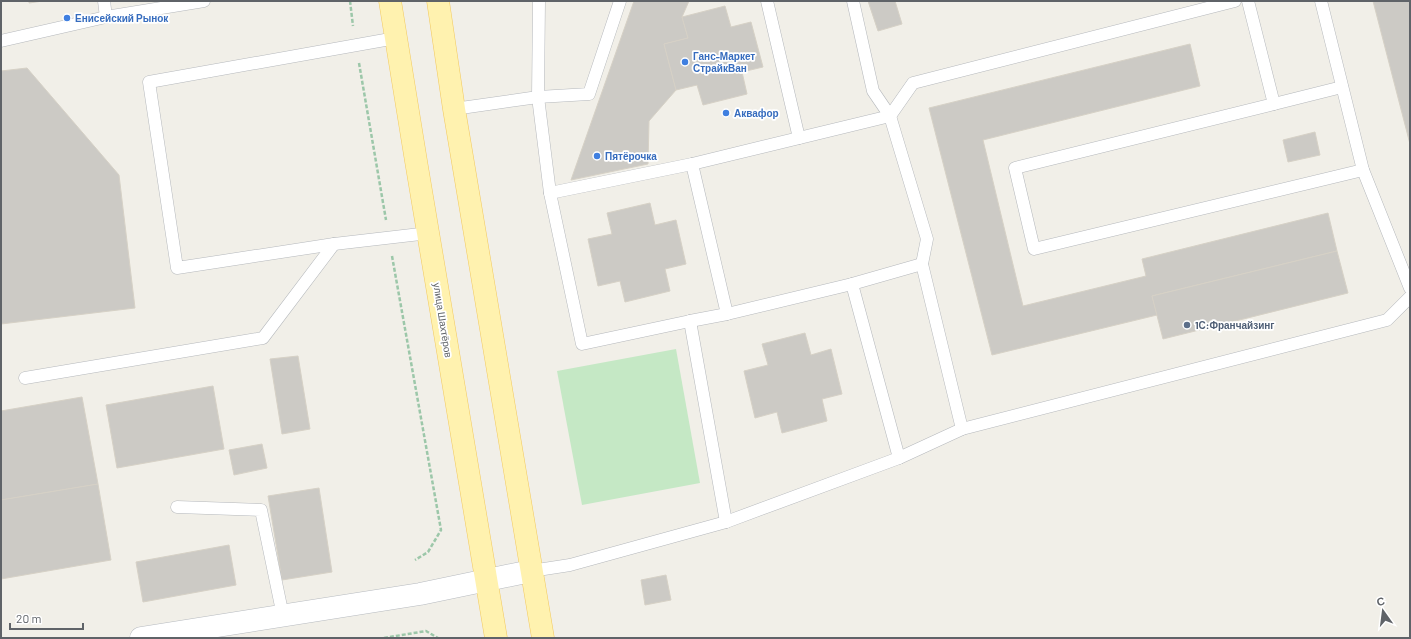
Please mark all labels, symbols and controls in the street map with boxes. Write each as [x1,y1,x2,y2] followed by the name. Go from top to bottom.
[75,12,169,24] place label: Енисейский Рынок
[62,13,72,23] marker: Енисейский Рынок
[693,50,755,74] place label: Ганс-Маркет СтрайкВан
[680,57,690,67] marker: Ганс-Маркет СтрайкВан
[734,107,779,119] place label: Аквафор
[721,108,731,118] marker: Аквафор
[605,150,657,162] place label: Пятёрочка
[592,151,602,161] marker: Пятёрочка
[431,282,455,358] street label: улица Шахтёров
[1195,319,1275,331] place label: 1С:Франчайзинг
[1182,320,1192,330] marker: 1С:Франчайзинг
[1363,591,1403,631] north arrow
[1375,594,1386,608] text: С
[10,605,83,631] scale bar
[16,611,42,625] text: 20 m

